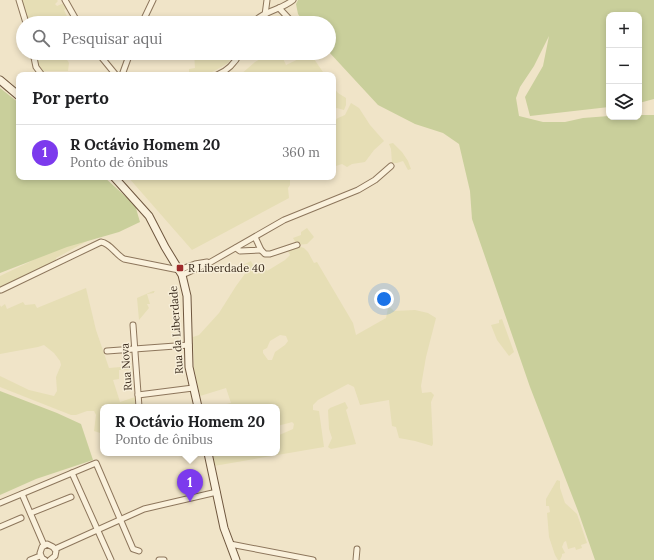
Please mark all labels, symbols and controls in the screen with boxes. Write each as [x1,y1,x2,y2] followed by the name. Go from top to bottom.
[606,12,642,120] map controls
[606,12,642,48] button: +
[16,16,336,60] search box
[30,27,52,49] icon: search
[62,29,162,48] text: Pesquisar aqui
[606,48,642,84] button: −
[606,84,642,120] button: layers
[32,87,109,109] text: Por perto
[70,135,220,154] text: R Octávio Homem 20
[42,144,48,161] text: 1
[282,144,320,161] text: 360 m
[70,154,168,171] text: Ponto de ônibus
[188,261,265,275] place label: R Liberdade 40
[175,263,185,273] marker: R Liberdade 40
[166,285,186,375] street label: Rua da Liberdade
[374,289,394,309] your location
[117,342,135,391] street label: Rua Nova
[100,404,280,456] popup
[115,412,265,431] text: R Octávio Homem 20
[115,431,213,448] text: Ponto de ônibus
[177,469,203,502] pin: 1

